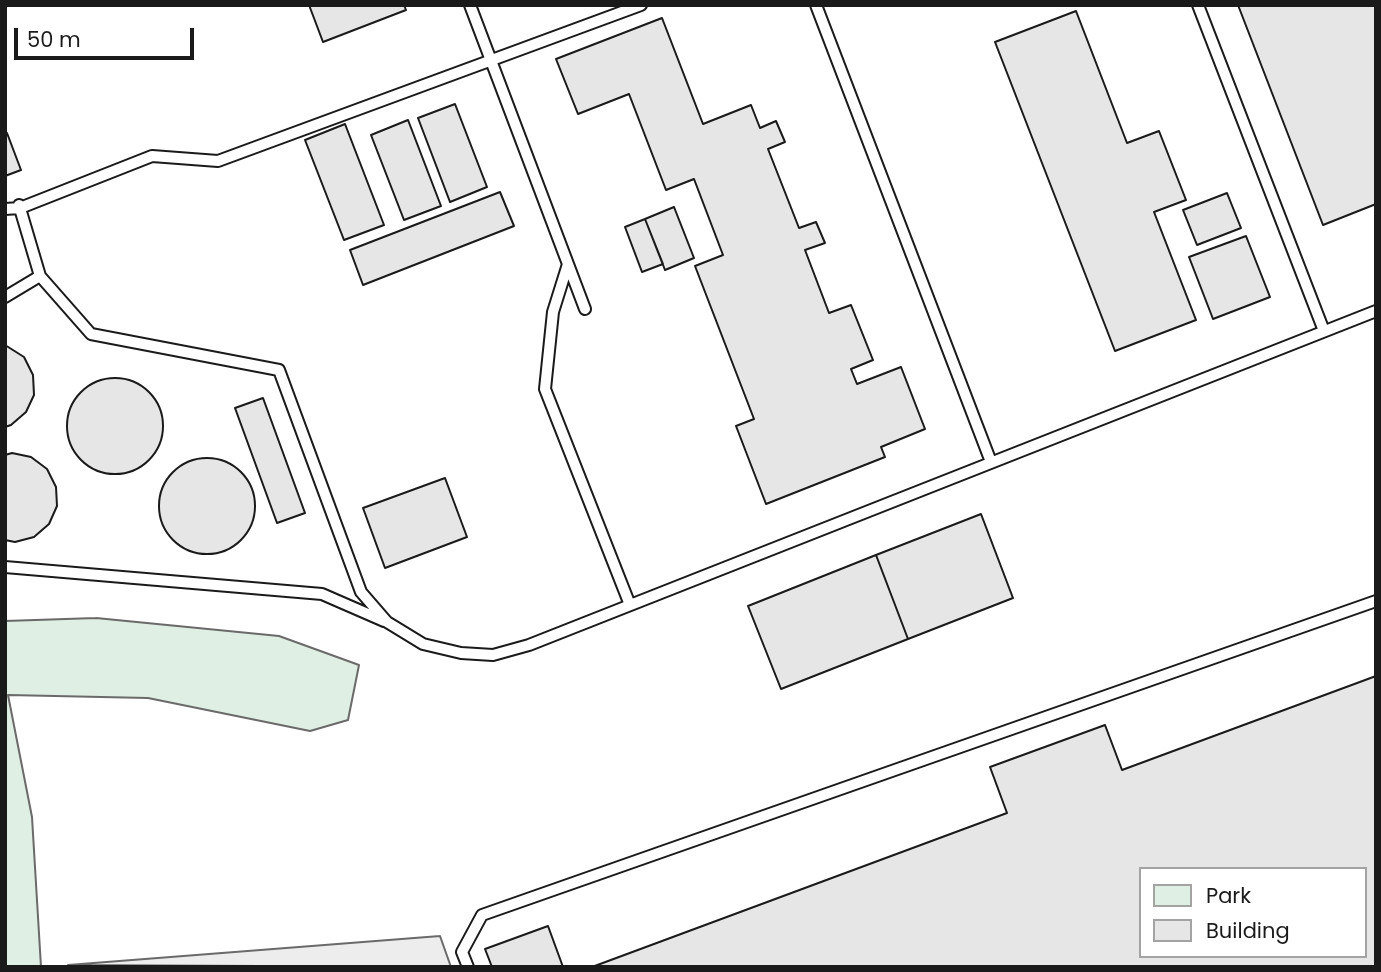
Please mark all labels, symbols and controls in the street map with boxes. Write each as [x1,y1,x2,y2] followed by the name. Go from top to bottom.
[18,14,198,58] scale bar
[27,25,81,54] text: 50 m
[1140,867,1367,958] legend
[1206,881,1251,910] text: Park
[1206,916,1290,945] text: Building

